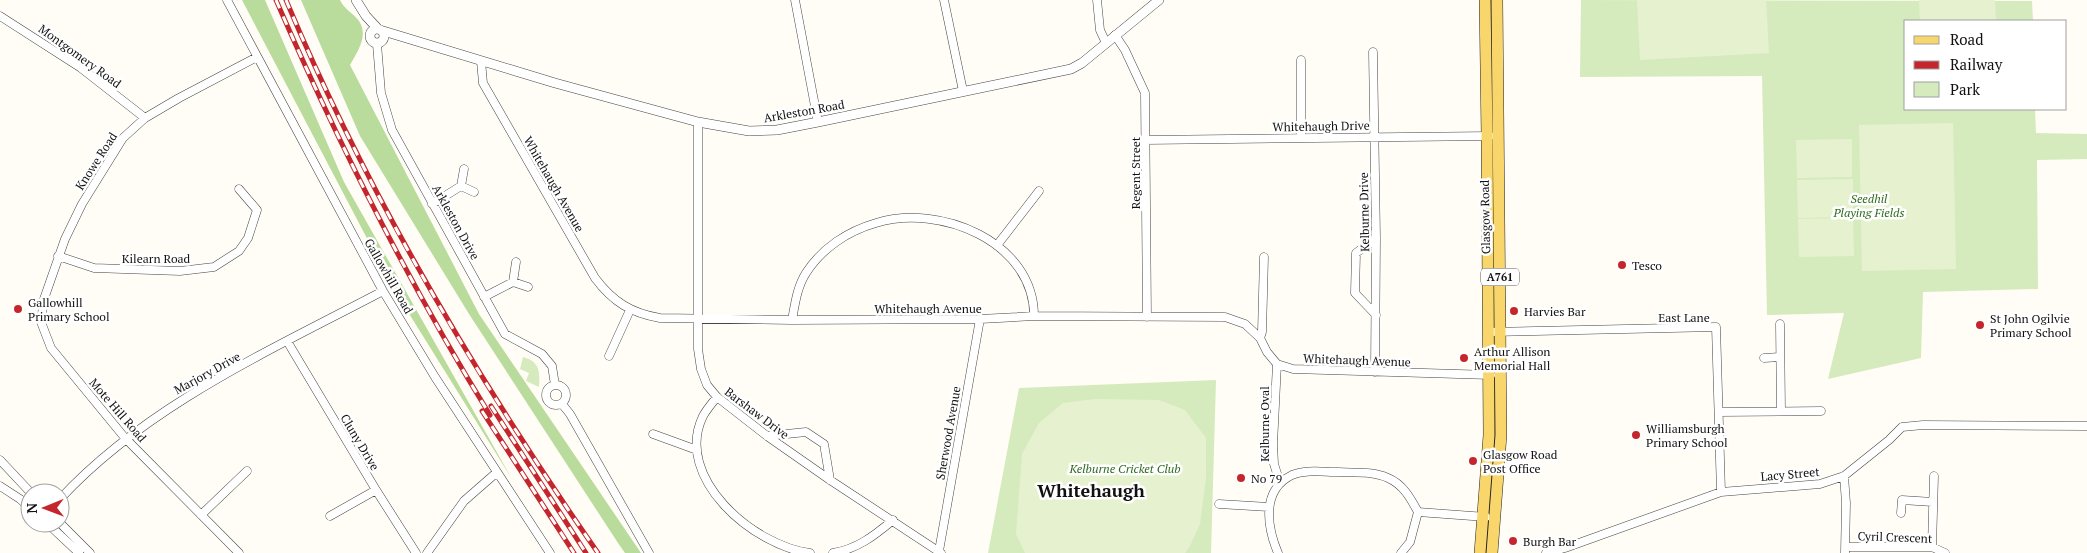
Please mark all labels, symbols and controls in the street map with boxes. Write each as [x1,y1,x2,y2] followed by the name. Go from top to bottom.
[1904,20,2067,110] legend
[36,21,125,91] street label: Montgomery Road
[1950,29,1983,49] text: Road
[1950,54,2003,74] text: Railway
[1950,79,1980,99] text: Park
[762,96,846,125] street label: Arkleston Road
[1272,118,1370,134] street label: Whitehaugh Drive
[72,129,120,193] street label: Knowe Road
[521,134,587,234] street label: Whitehaugh Avenue
[1128,136,1143,209] street label: Regent Street
[1356,172,1372,252] street label: Kelburne Drive
[1477,179,1493,254] street label: Glasgow Road
[429,182,483,262] street label: Arkleston Drive
[1833,191,1904,220] park label: Seedhil Playing Fields
[361,236,417,317] street label: Gallowhill Road
[122,251,191,266] street label: Kilearn Road
[1632,258,1662,273] place label: Tesco
[1616,259,1628,271] marker: Tesco
[1481,268,1519,286] road number: A761
[28,295,110,324] place label: Gallowhill Primary School
[874,301,982,316] street label: Whitehaugh Avenue
[12,303,24,315] marker: Gallowhill Primary School
[1524,304,1586,319] place label: Harvies Bar
[1508,305,1520,317] marker: Harvies Bar
[1658,310,1710,325] street label: East Lane
[1990,311,2072,340] place label: St John Ogilvie Primary School
[1974,319,1986,331] marker: St John Ogilvie Primary School
[1474,344,1551,373] place label: Arthur Allison Memorial Hall
[171,349,243,397] street label: Marjory Drive
[1303,351,1411,369] street label: Whitehaugh Avenue
[1458,352,1470,364] marker: Arthur Allison Memorial Hall
[86,375,150,445] street label: Mote Hill Road
[722,384,792,442] street label: Barshaw Drive
[932,385,964,481] street label: Sherwood Avenue
[1257,386,1272,462] street label: Kelburne Oval
[337,411,383,473] street label: Cluny Drive
[1646,421,1728,450] place label: Williamsburgh Primary School
[1630,429,1642,441] marker: Williamsburgh Primary School
[1483,447,1558,476] place label: Glasgow Road Post Office
[1467,455,1479,467] marker: Glasgow Road Post Office
[1068,461,1181,476] park label: Kelburne Cricket Club
[1760,464,1821,484] street label: Lacy Street
[1251,471,1282,486] place label: No 79
[1235,472,1247,484] marker: No 79
[1037,478,1145,502] district label: Whitehaugh
[20,483,70,533] north arrow
[22,502,41,514] text: N
[1857,528,1933,546] street label: Cyril Crescent
[1523,534,1577,549] place label: Burgh Bar
[1507,535,1519,547] marker: Burgh Bar

